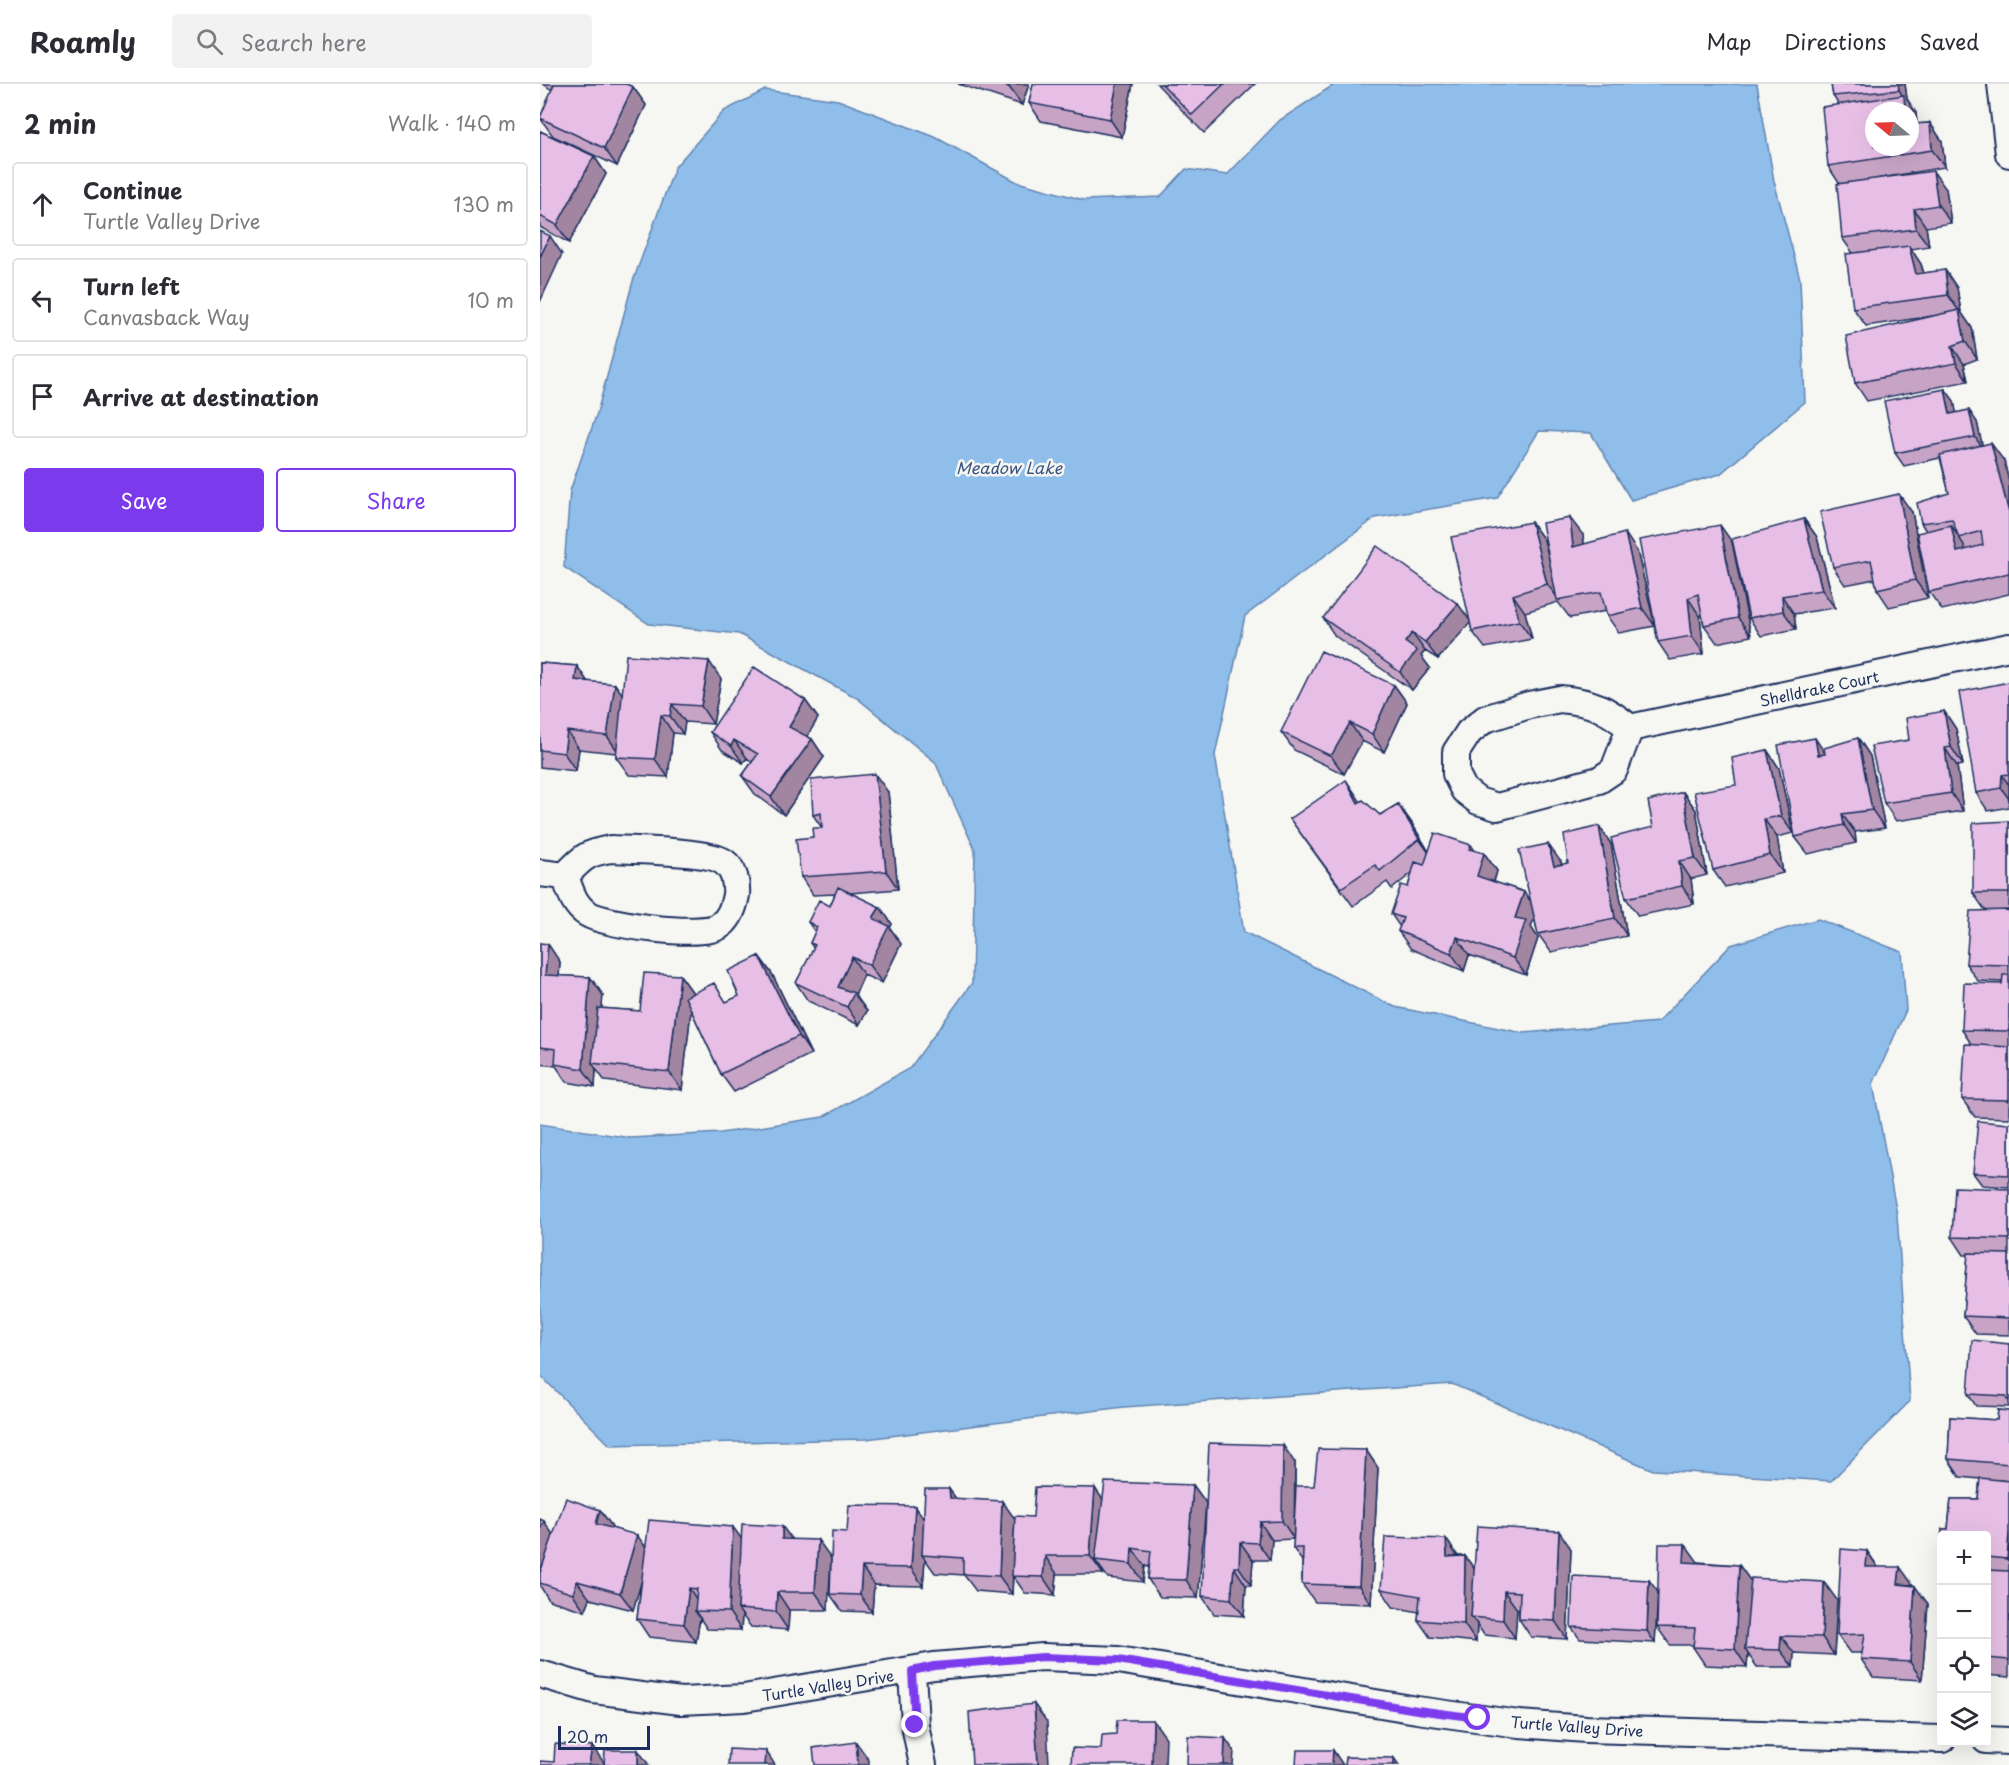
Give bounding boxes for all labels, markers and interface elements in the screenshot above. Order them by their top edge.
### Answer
search box [172,14,592,68]
text: Roamly [30,20,136,63]
icon: search [193,25,226,58]
text: Search here [241,25,367,58]
text: Map [1706,25,1751,57]
text: Directions [1784,25,1886,57]
text: Saved [1919,25,1979,57]
north arrow [1865,102,1919,156]
text: 2 min [24,104,97,143]
text: Walk · 140 m [388,108,516,138]
text: Continue [83,173,182,206]
icon: ahead [26,188,59,221]
text: 130 m [454,189,514,219]
text: Turtle Valley Drive [83,206,260,236]
text: Turn left [83,269,180,302]
icon: left [26,284,59,317]
text: 10 m [467,285,514,315]
text: Canvasback Way [83,302,250,332]
icon: arrive [26,380,59,413]
text: Arrive at destination [83,380,319,413]
water label: Meadow Lake [956,455,1064,479]
button: Save [24,468,264,532]
button: Share [276,468,516,532]
street label: Shelldrake Court [1757,664,1881,712]
map controls [1937,1531,1991,1747]
button: + [1937,1531,1991,1585]
button: − [1937,1585,1991,1639]
button: locate [1937,1639,1991,1693]
street label: Turtle Valley Drive [761,1663,895,1707]
button: layers [1937,1693,1991,1747]
route start [1464,1704,1490,1730]
street label: Turtle Valley Drive [1510,1710,1644,1742]
route end [901,1711,927,1737]
scale bar [558,1723,650,1750]
text: 20 m [567,1724,608,1748]

